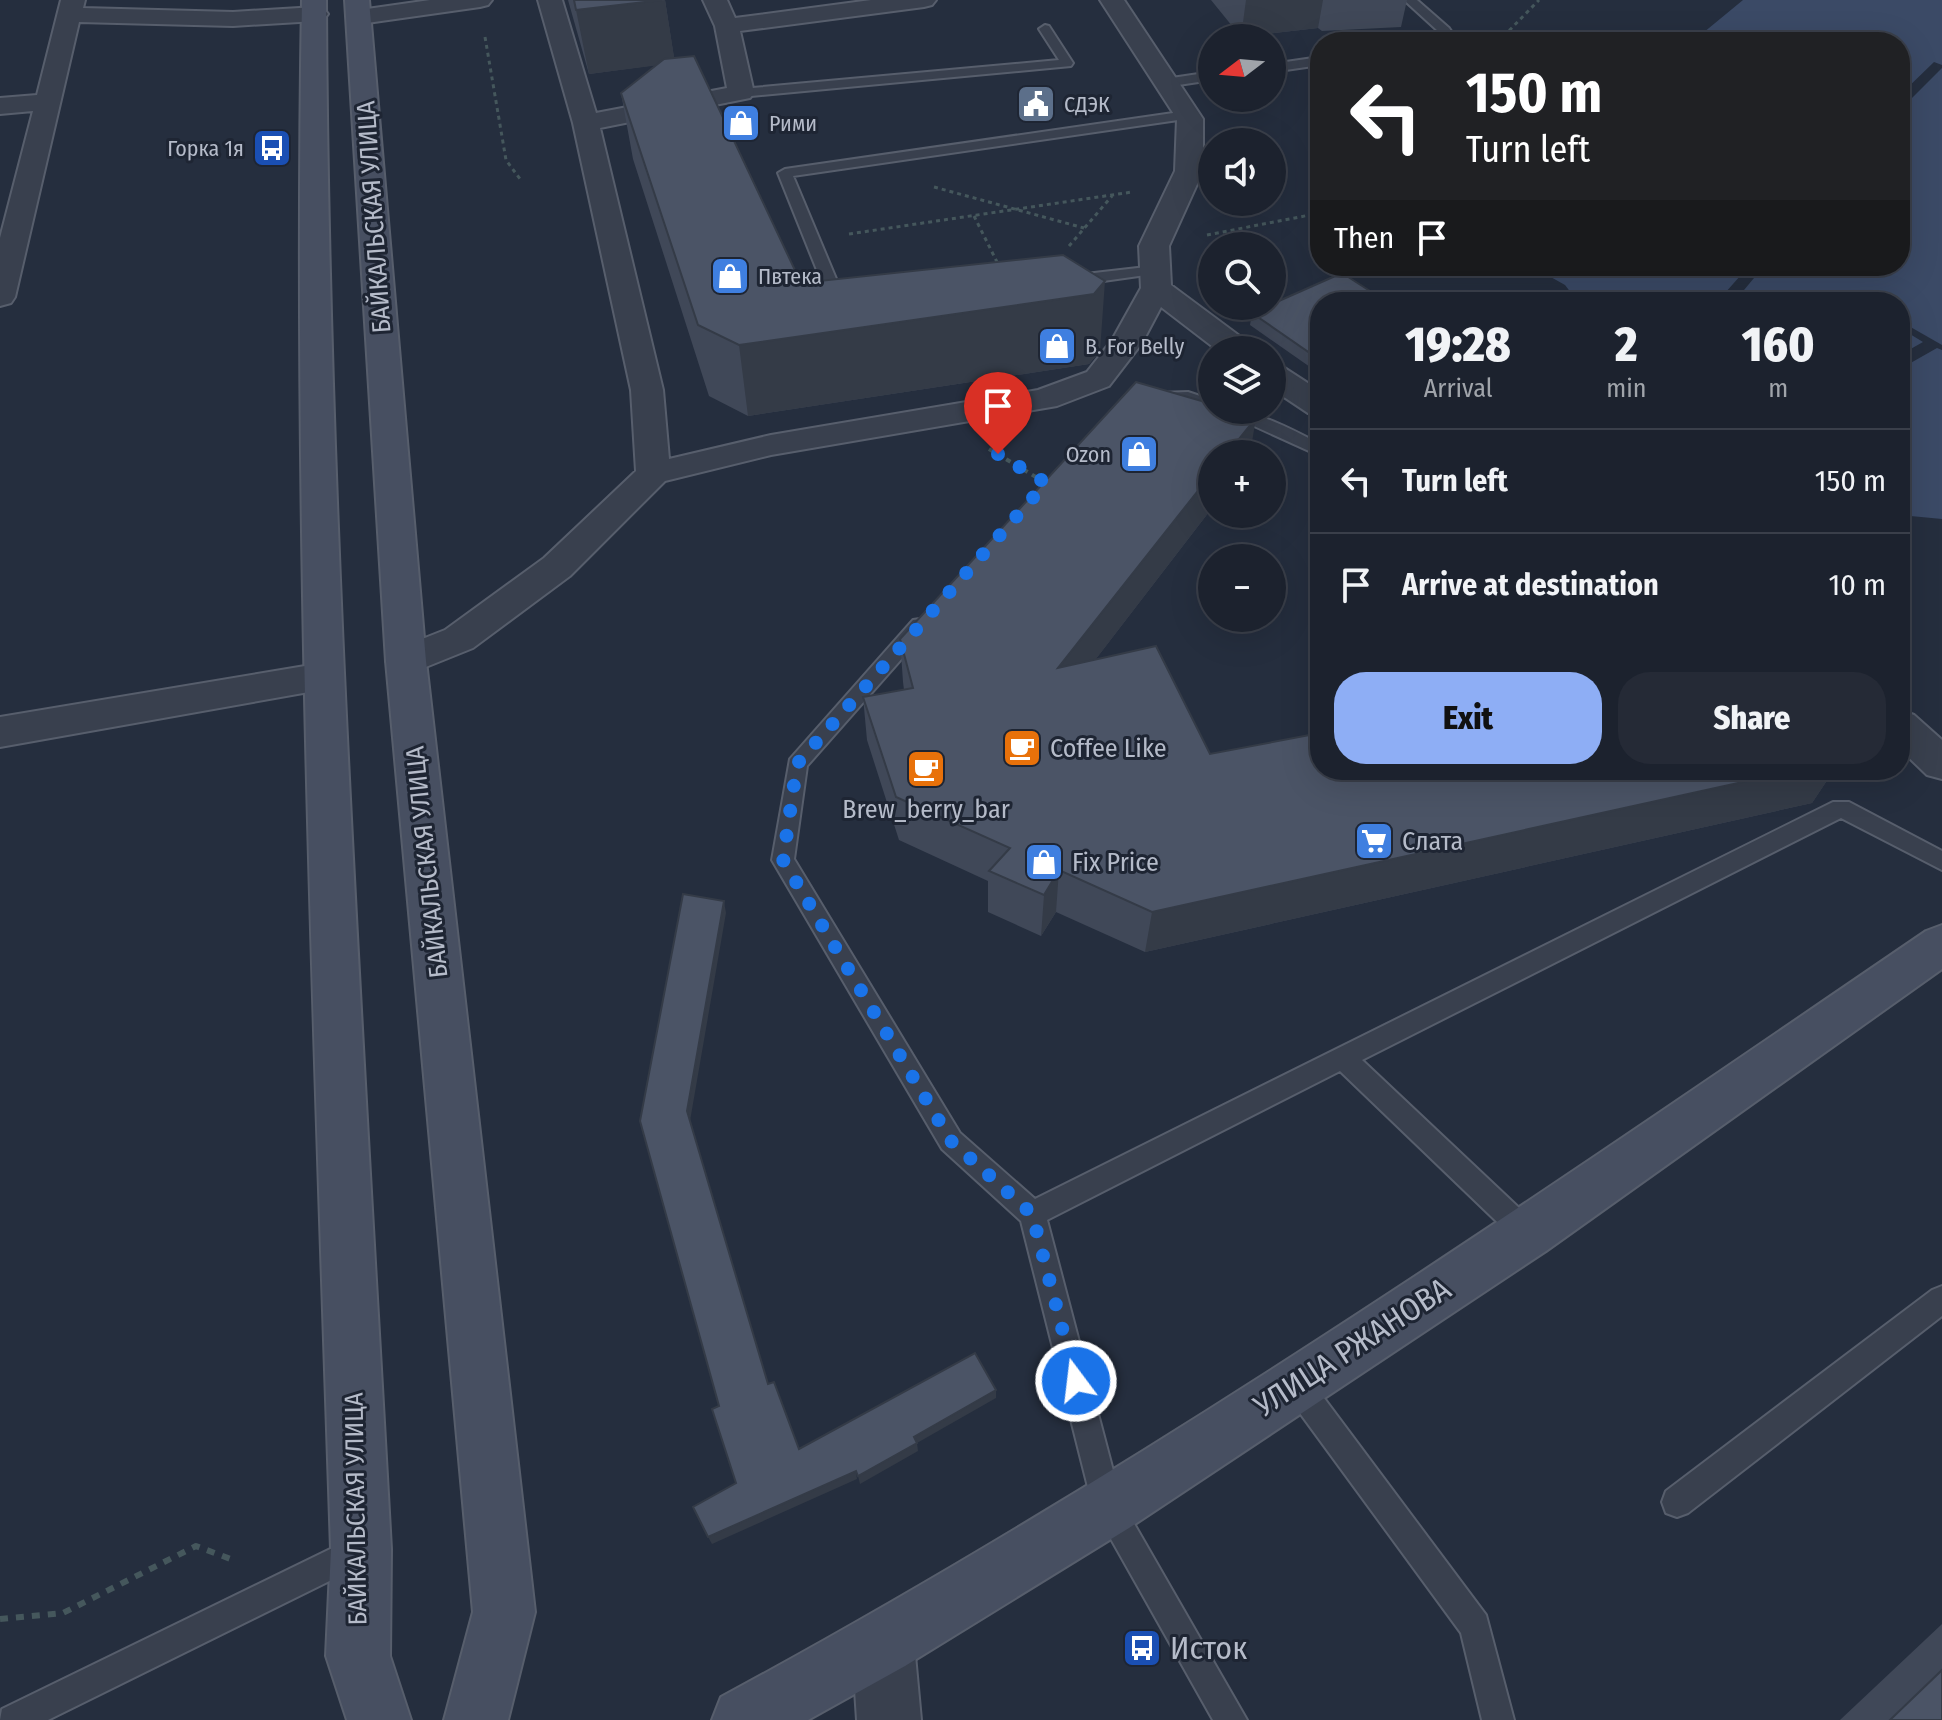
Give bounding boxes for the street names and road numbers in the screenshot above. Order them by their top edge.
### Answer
street label: БАЙКАЛЬСКАЯ УЛИЦА [350,99,398,334]
street label: БАЙКАЛЬСКАЯ УЛИЦА [399,744,455,979]
street label: УЛИЦА РЖАНОВА [1246,1269,1458,1425]
street label: БАЙКАЛЬСКАЯ УЛИЦА [338,1392,374,1626]

